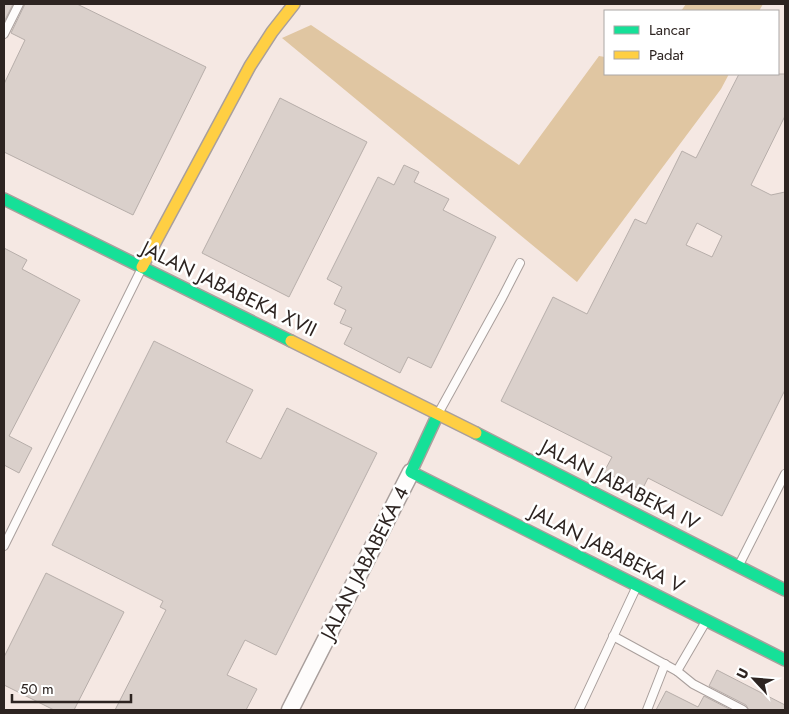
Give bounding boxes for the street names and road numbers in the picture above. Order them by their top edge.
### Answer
street label: JALAN JABABEKA XVII [134,233,322,344]
street label: JALAN JABABEKA IV [533,431,705,538]
street label: JALAN JABABEKA 4 [312,481,416,647]
street label: JALAN JABABEKA V [522,496,690,601]

